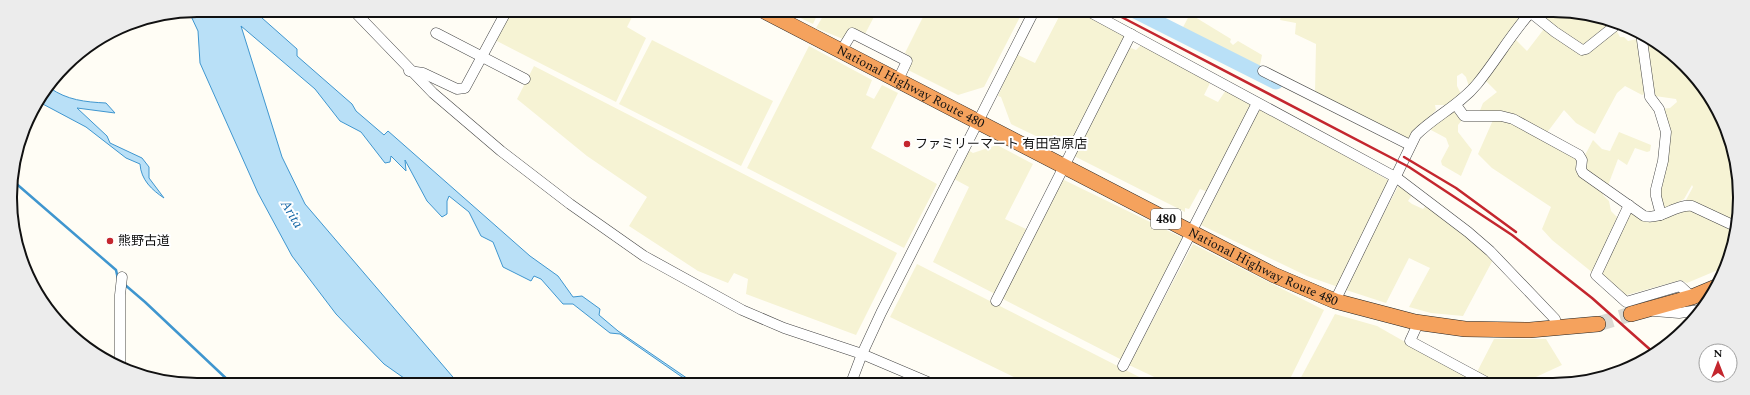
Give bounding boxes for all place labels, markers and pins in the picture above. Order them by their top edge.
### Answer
place label: ファミリーマート 有田宮原店 [915,134,1087,154]
marker: ファミリーマート 有田宮原店 [902,139,912,149]
place label: 熊野古道 [118,231,170,251]
marker: 熊野古道 [105,236,115,246]

